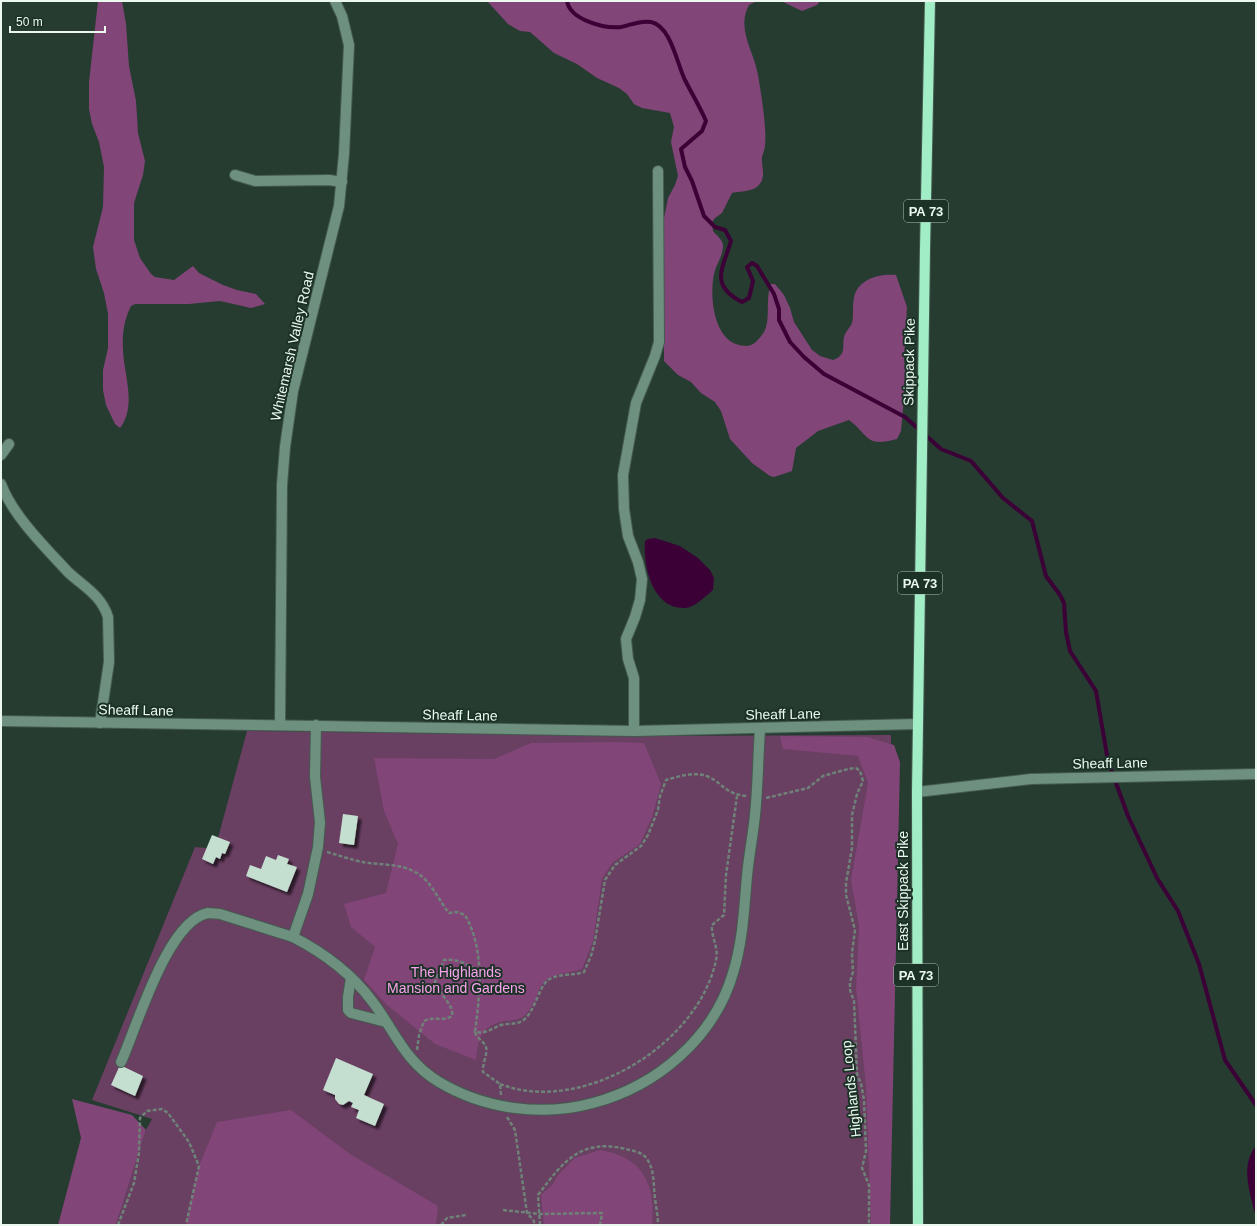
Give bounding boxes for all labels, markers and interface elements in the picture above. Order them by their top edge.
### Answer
scale bar [10,8,105,34]
text: 50 m [16,15,43,29]
road number: PA 73 [904,200,948,222]
street label: Whitemarsh Valley Road [267,270,317,422]
street label: Skippack Pike [900,318,918,406]
road number: PA 73 [898,572,942,594]
street label: Sheaff Lane [98,701,174,719]
street label: Sheaff Lane [745,705,821,723]
street label: Sheaff Lane [422,706,498,724]
street label: Sheaff Lane [1072,754,1148,772]
street label: East Skippack Pike [895,831,911,951]
park label: The Highlands Mansion and Gardens [387,964,525,996]
road number: PA 73 [894,964,938,986]
street label: Highlands Loop [838,1040,864,1138]

